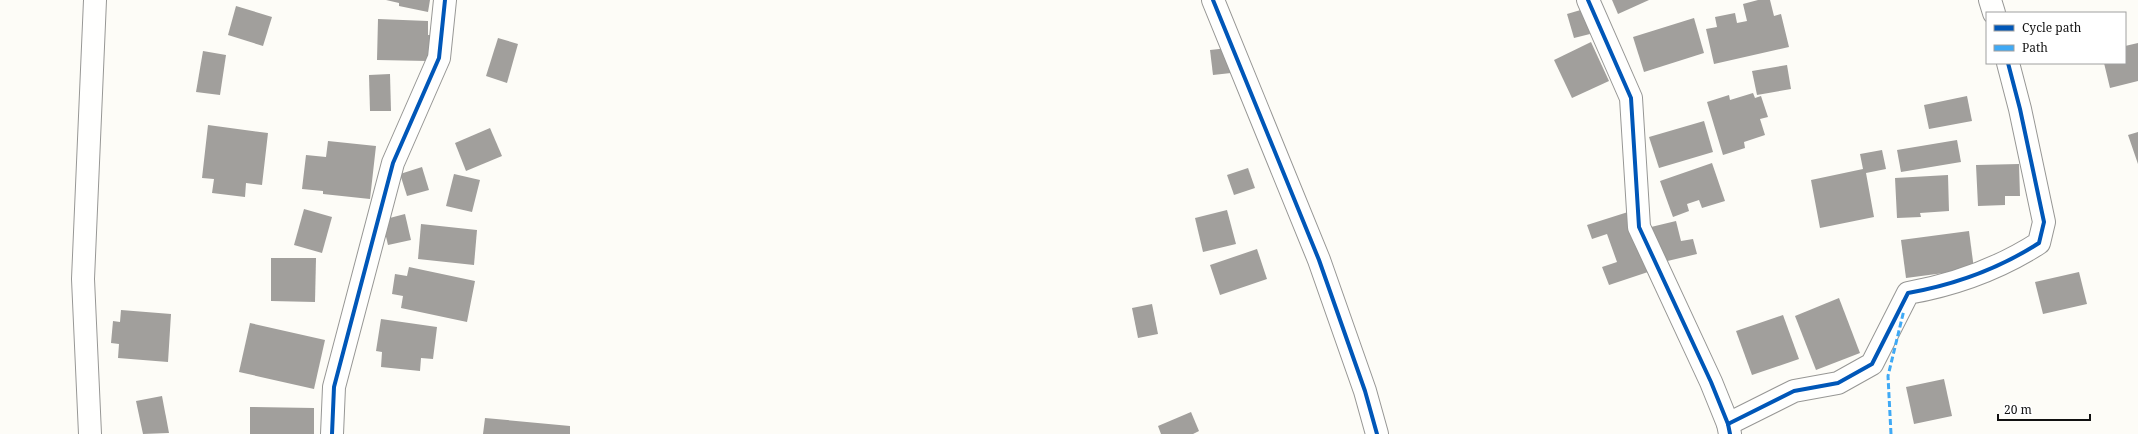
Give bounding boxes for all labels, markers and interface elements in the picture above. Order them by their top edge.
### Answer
legend [1986,12,2126,64]
text: Cycle path [2022,19,2082,36]
text: Path [2022,39,2048,56]
scale bar [1998,396,2090,422]
text: 20 m [2004,401,2032,418]

